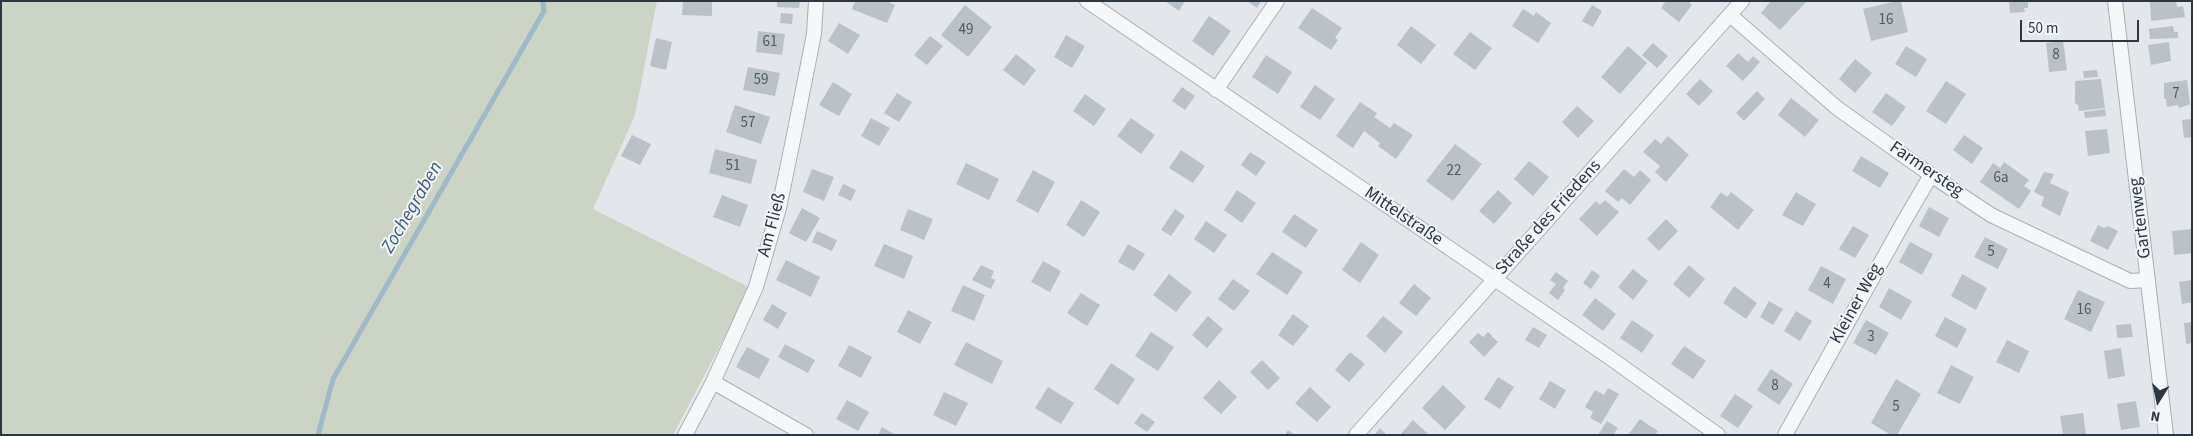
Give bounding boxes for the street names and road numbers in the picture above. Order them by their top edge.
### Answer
street label: Farmersteg [1885,137,1967,203]
street label: Straße des Friedens [1492,156,1606,280]
street label: Gartenweg [2125,176,2157,260]
street label: Mittelstraße [1360,183,1446,251]
street label: Am Fließ [754,191,792,259]
street label: Kleiner Weg [1826,260,1888,348]

